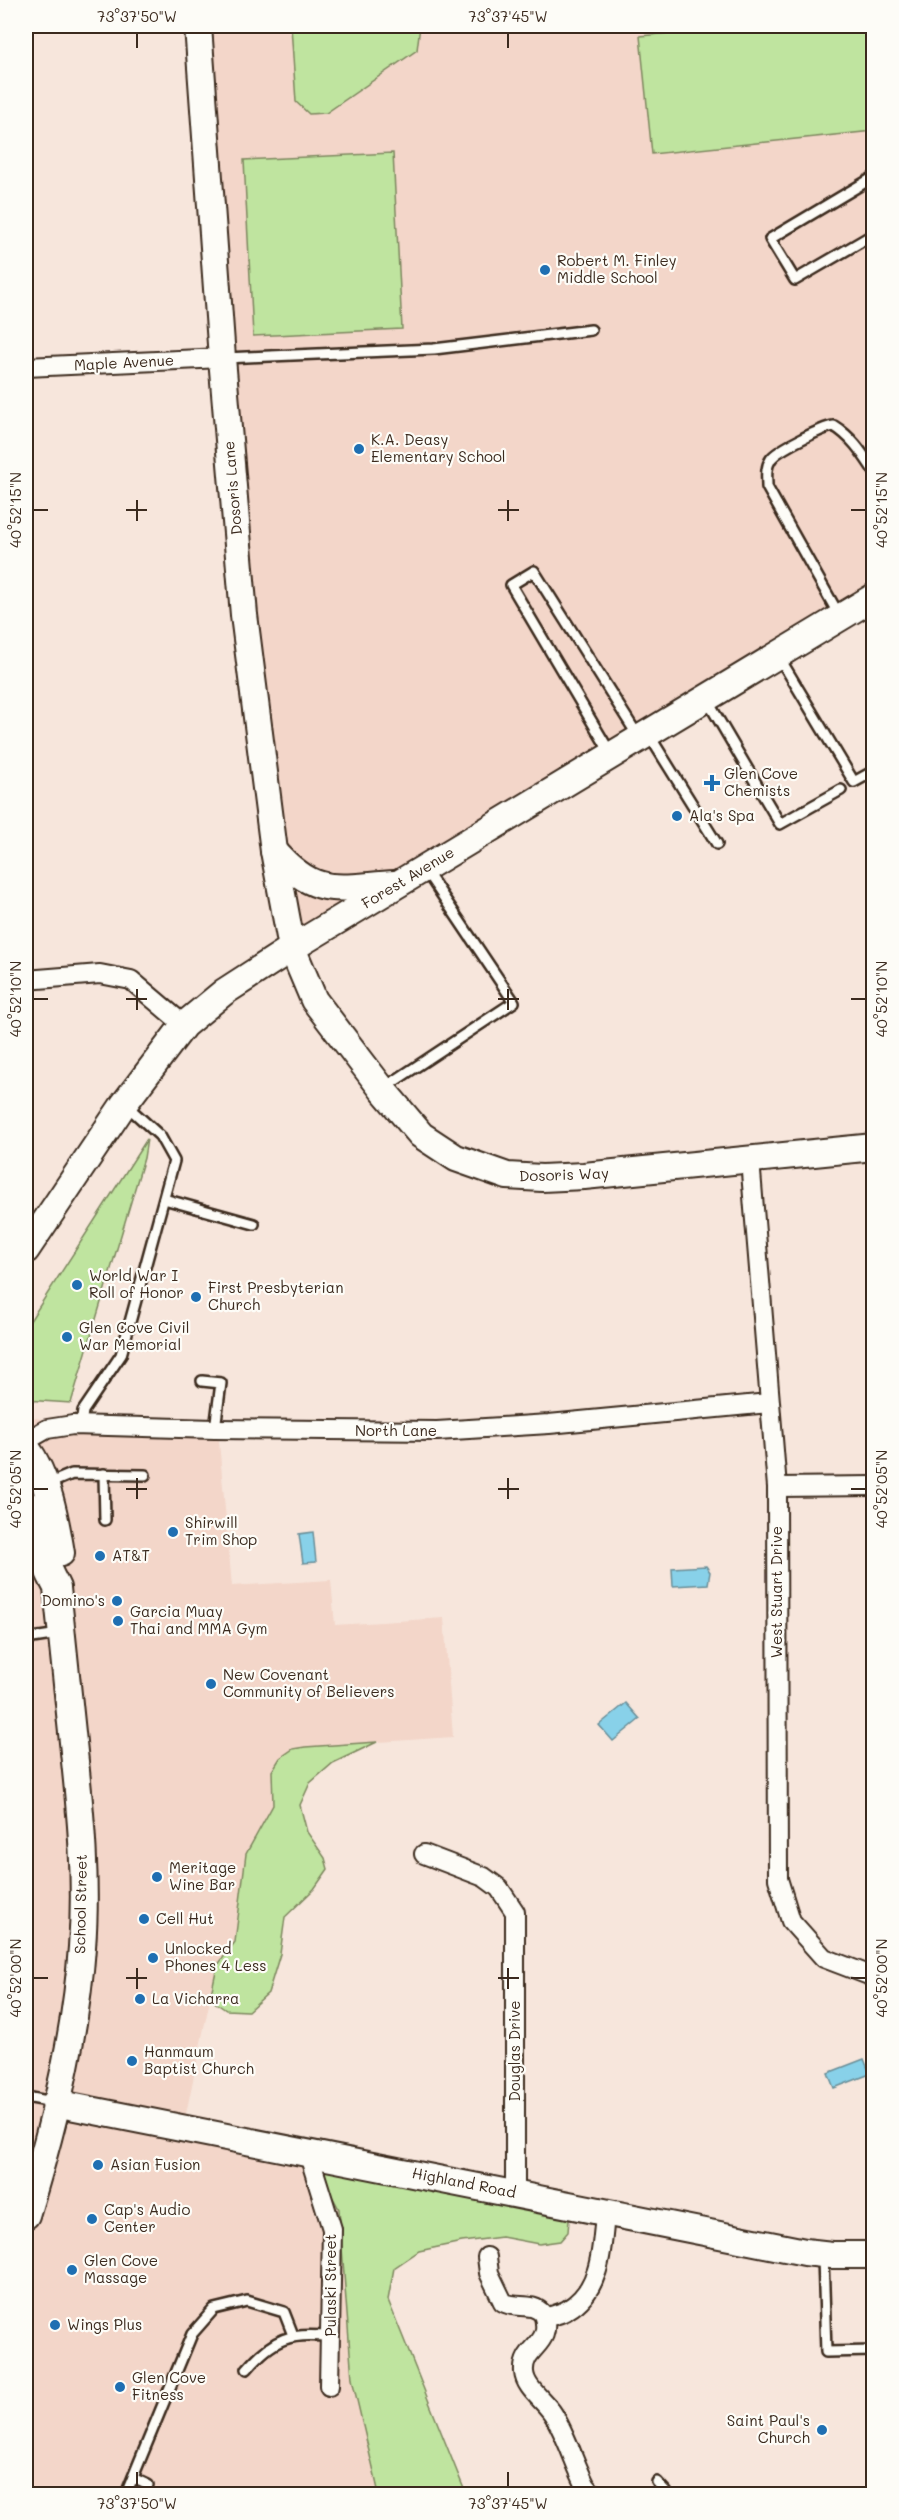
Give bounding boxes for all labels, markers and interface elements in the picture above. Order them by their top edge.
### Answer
text: 73°37'50"W [97,6,177,26]
text: 73°37'45"W [468,6,548,26]
place label: Robert M. Finley Middle School [557,250,677,287]
marker: Robert M. Finley Middle School [538,263,552,277]
street label: Maple Avenue [73,349,175,375]
place label: K.A. Deasy Elementary School [371,429,506,466]
street label: Dosoris Lane [218,440,246,536]
marker: K.A. Deasy Elementary School [352,442,366,456]
text: 40°52'15"N [5,472,25,548]
text: 40°52'15"N [871,472,891,548]
place label: Glen Cove Chemists [724,763,798,800]
marker: Glen Cove Chemists [705,776,719,790]
place label: Ala's Spa [689,805,755,825]
marker: Ala's Spa [670,809,684,823]
street label: Forest Avenue [357,842,458,913]
text: 40°52'10"N [5,961,25,1037]
text: 40°52'10"N [871,961,891,1037]
street label: Dosoris Way [519,1162,609,1186]
place label: World War I Roll of Honor [89,1265,184,1302]
place label: First Presbyterian Church [208,1277,344,1314]
marker: World War I Roll of Honor [70,1278,84,1292]
marker: First Presbyterian Church [189,1290,203,1304]
place label: Glen Cove Civil War Memorial [79,1317,190,1354]
marker: Glen Cove Civil War Memorial [60,1330,74,1344]
street label: North Lane [355,1420,437,1440]
text: 40°52'05"N [5,1450,25,1528]
text: 40°52'05"N [871,1450,891,1528]
place label: Shirwill Trim Shop [185,1512,257,1549]
marker: Shirwill Trim Shop [166,1525,180,1539]
street label: West Stuart Drive [766,1526,786,1658]
place label: AT&T [112,1545,150,1565]
marker: AT&T [93,1549,107,1563]
place label: Domino's [41,1590,105,1610]
marker: Domino's [110,1594,124,1608]
place label: Garcia Muay Thai and MMA Gym [130,1601,268,1638]
marker: Garcia Muay Thai and MMA Gym [111,1614,125,1628]
place label: New Covenant Community of Believers [223,1664,395,1701]
marker: New Covenant Community of Believers [204,1677,218,1691]
street label: School Street [69,1854,91,1954]
place label: Meritage Wine Bar [169,1857,236,1894]
marker: Meritage Wine Bar [150,1870,164,1884]
place label: Cell Hut [156,1908,214,1928]
marker: Cell Hut [137,1912,151,1926]
text: 40°52'00"N [5,1938,25,2018]
place label: Unlocked Phones 4 Less [165,1938,267,1975]
text: 40°52'00"N [871,1938,891,2018]
marker: Unlocked Phones 4 Less [146,1951,160,1965]
place label: La Vicharra [152,1988,239,2008]
marker: La Vicharra [133,1992,147,2006]
street label: Douglas Drive [504,2001,524,2101]
place label: Hanmaum Baptist Church [144,2041,254,2078]
marker: Hanmaum Baptist Church [125,2054,139,2068]
place label: Asian Fusion [110,2154,200,2174]
marker: Asian Fusion [91,2158,105,2172]
street label: Highland Road [410,2162,518,2202]
place label: Cap's Audio Center [104,2199,190,2236]
marker: Cap's Audio Center [85,2212,99,2226]
street label: Pulaski Street [320,2234,340,2336]
place label: Glen Cove Massage [84,2250,158,2287]
marker: Glen Cove Massage [65,2263,79,2277]
place label: Wings Plus [67,2314,142,2334]
marker: Wings Plus [48,2318,62,2332]
place label: Glen Cove Fitness [132,2367,206,2404]
marker: Glen Cove Fitness [113,2380,127,2394]
place label: Saint Paul's Church [727,2410,810,2447]
marker: Saint Paul's Church [815,2423,829,2437]
text: 73°37'50"W [97,2493,177,2513]
text: 73°37'45"W [468,2493,548,2513]

